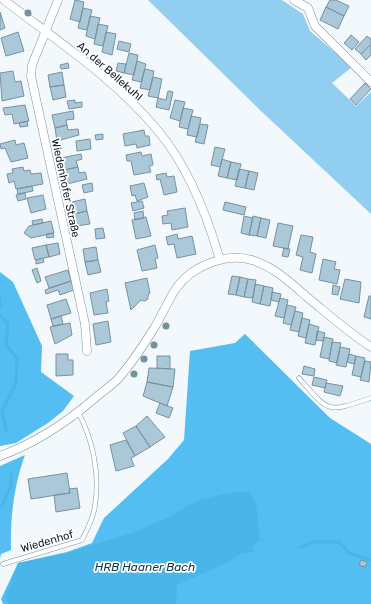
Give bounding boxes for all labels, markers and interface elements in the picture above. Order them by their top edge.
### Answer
street label: An der Bellekuhl [74,39,145,103]
street label: Wiedenhofer Straße [49,137,82,239]
street label: Wiedenhof [19,528,76,555]
water label: HRB Haaner Bach [95,560,195,574]

